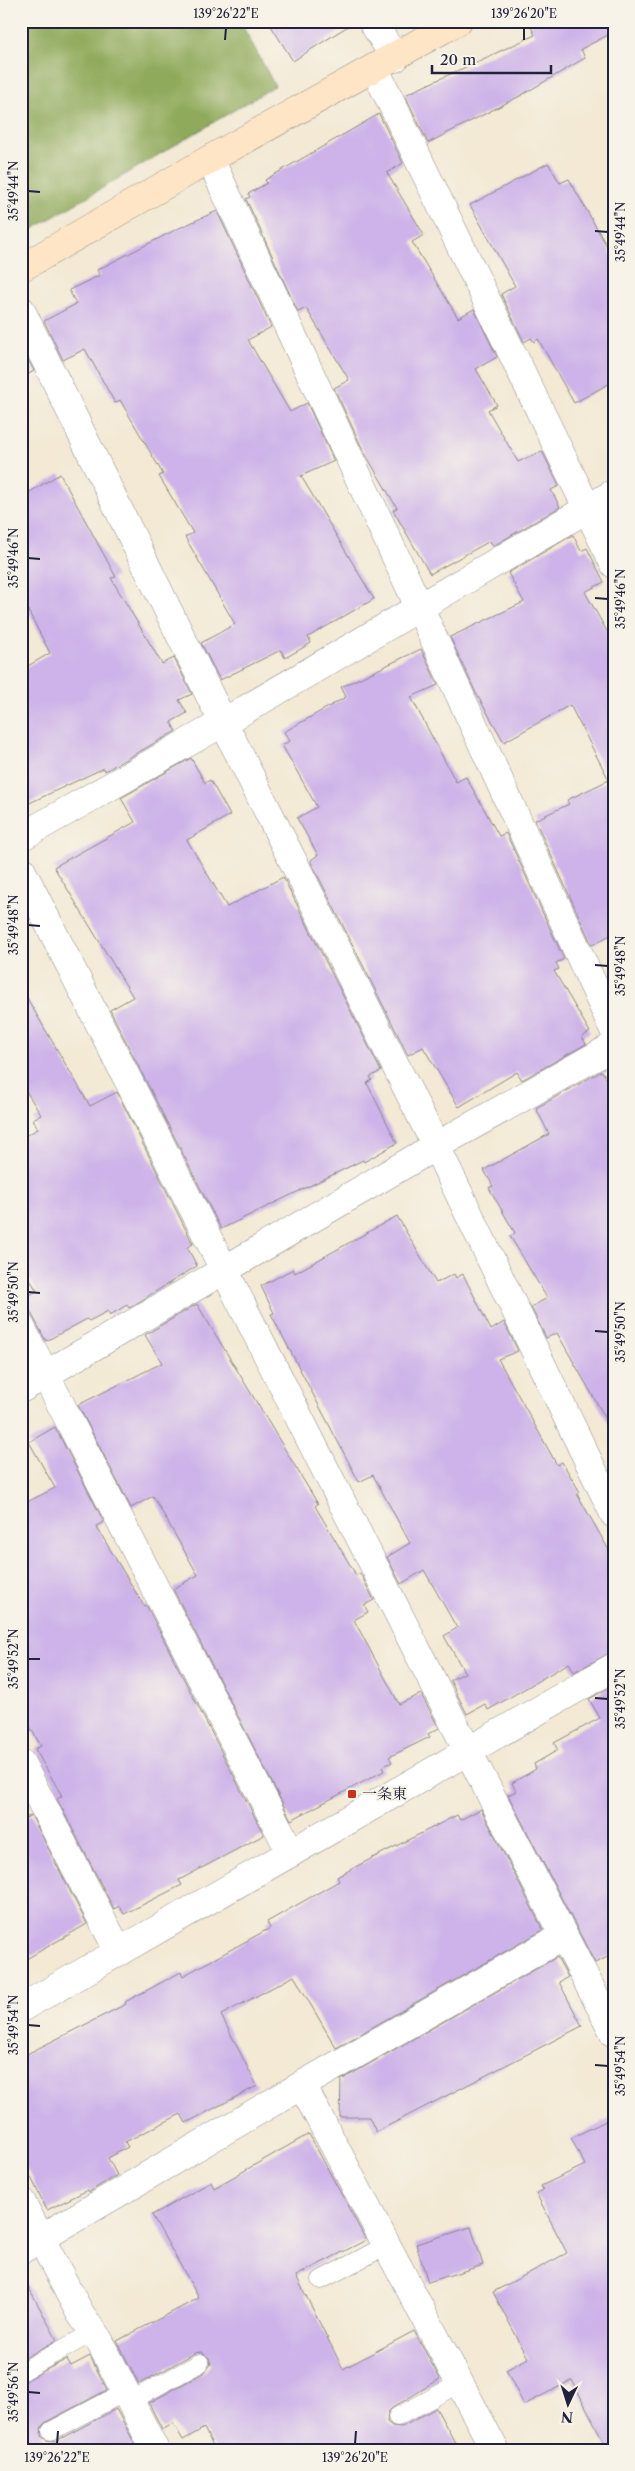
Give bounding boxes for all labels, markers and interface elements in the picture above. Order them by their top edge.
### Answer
text: 139°26'22"E [193,6,259,21]
text: 139°26'20"E [491,6,557,21]
scale bar [432,42,551,74]
text: 20 m [440,50,476,69]
text: 35°49'44"N [6,161,21,221]
text: 35°49'44"N [613,202,628,262]
text: 35°49'46"N [6,528,21,588]
text: 35°49'46"N [613,569,628,629]
text: 35°49'48"N [6,895,21,955]
text: 35°49'48"N [613,936,628,996]
text: 35°49'50"N [6,1261,21,1323]
text: 35°49'50"N [613,1301,628,1363]
text: 35°49'52"N [6,1629,21,1689]
text: 35°49'52"N [613,1669,628,1729]
place label: 一条東 [362,1784,407,1803]
marker: 一条東 [346,1788,358,1800]
text: 35°49'54"N [6,1995,21,2055]
text: 35°49'54"N [613,2036,628,2096]
text: 35°49'56"N [6,2362,21,2422]
north arrow [542,2378,592,2428]
text: N [560,2408,574,2426]
text: 139°26'22"E [24,2450,90,2465]
text: 139°26'20"E [322,2450,388,2465]

